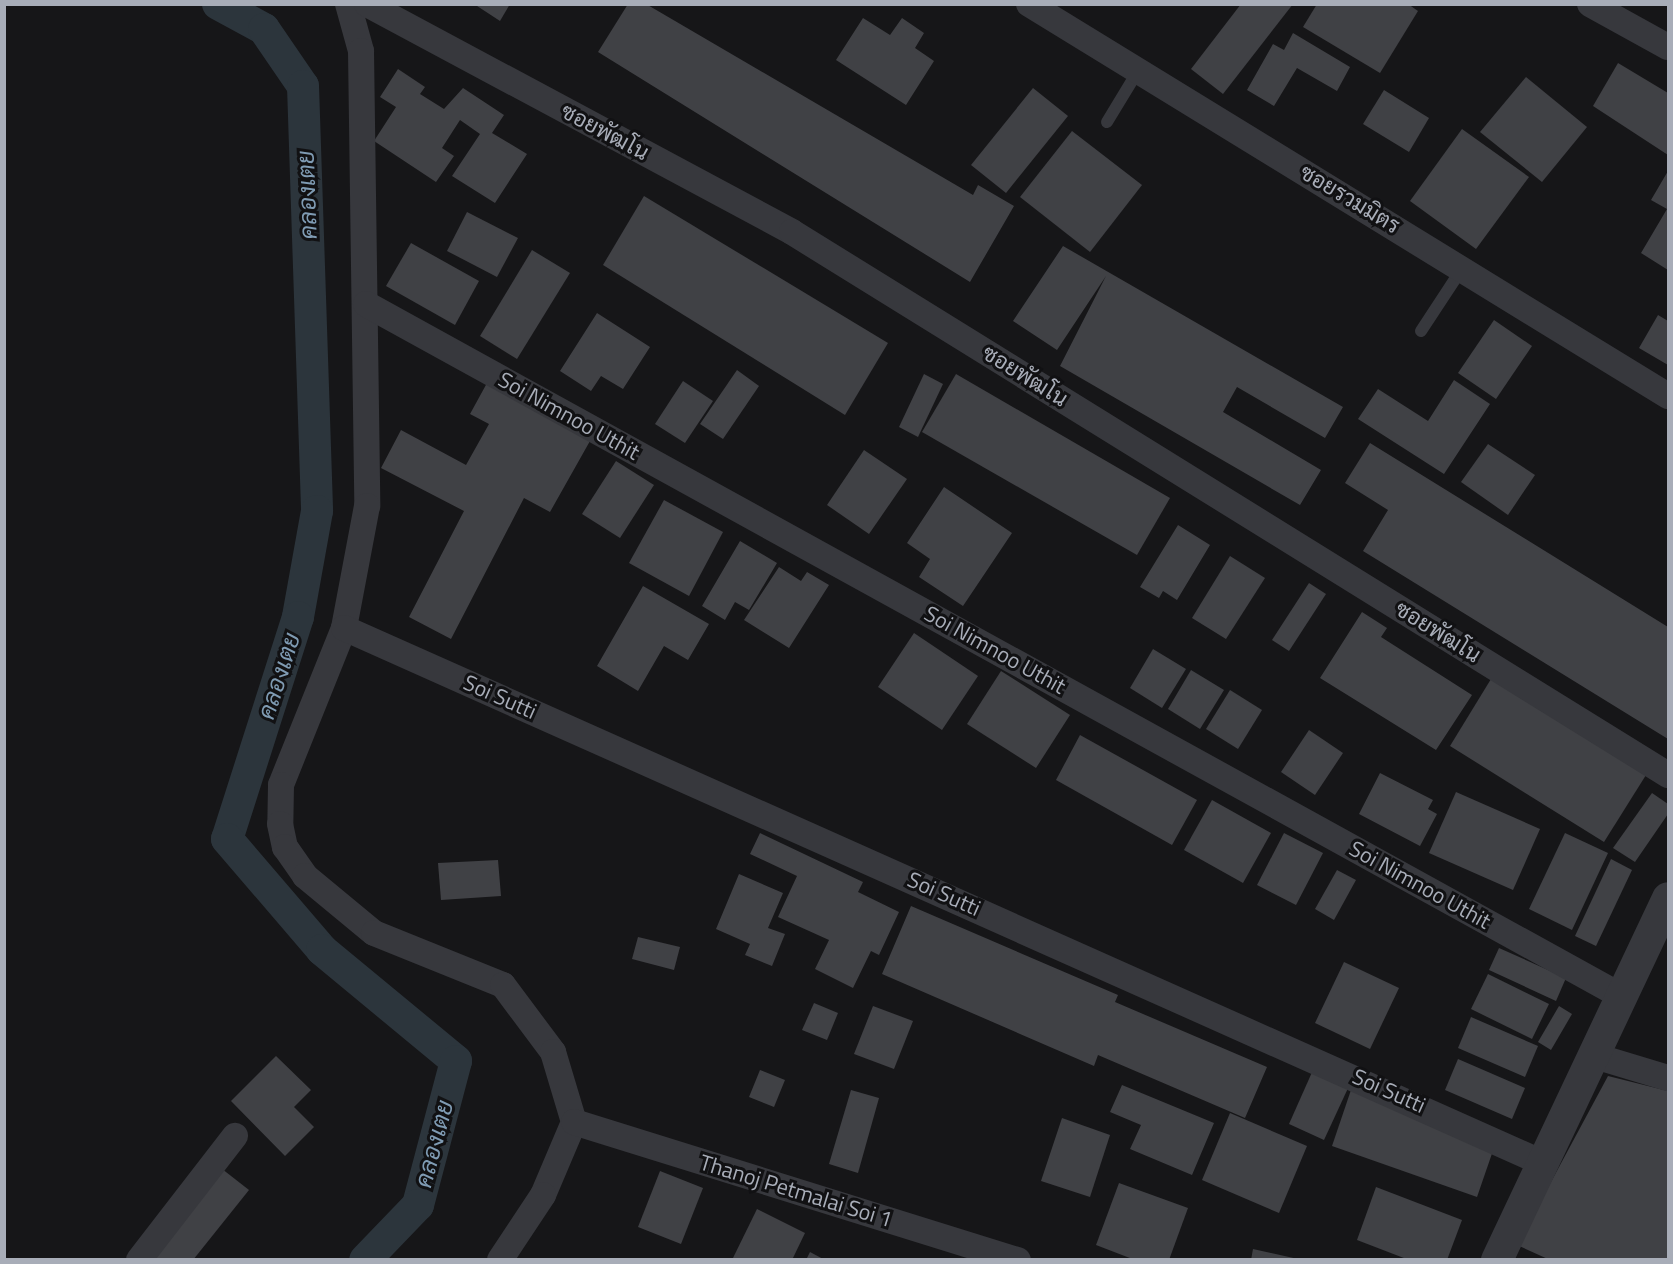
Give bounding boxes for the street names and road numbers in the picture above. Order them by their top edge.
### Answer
street label: ซอยพัฒโน [557,98,653,166]
street label: ซอยรวมมิตร [1295,159,1405,239]
street label: ซอยพัฒโน [978,339,1072,413]
street label: Soi Nimnoo Uthit [494,366,644,466]
street label: ซอยพัฒโน [1391,595,1485,669]
street label: Soi Nimnoo Uthit [920,600,1070,700]
street label: Soi Sutti [459,669,541,725]
street label: Soi Nimnoo Uthit [1345,835,1495,935]
street label: Soi Sutti [903,866,985,922]
street label: Soi Sutti [1348,1063,1430,1119]
street label: Thanoj Petmalai Soi 1 [697,1149,895,1233]

